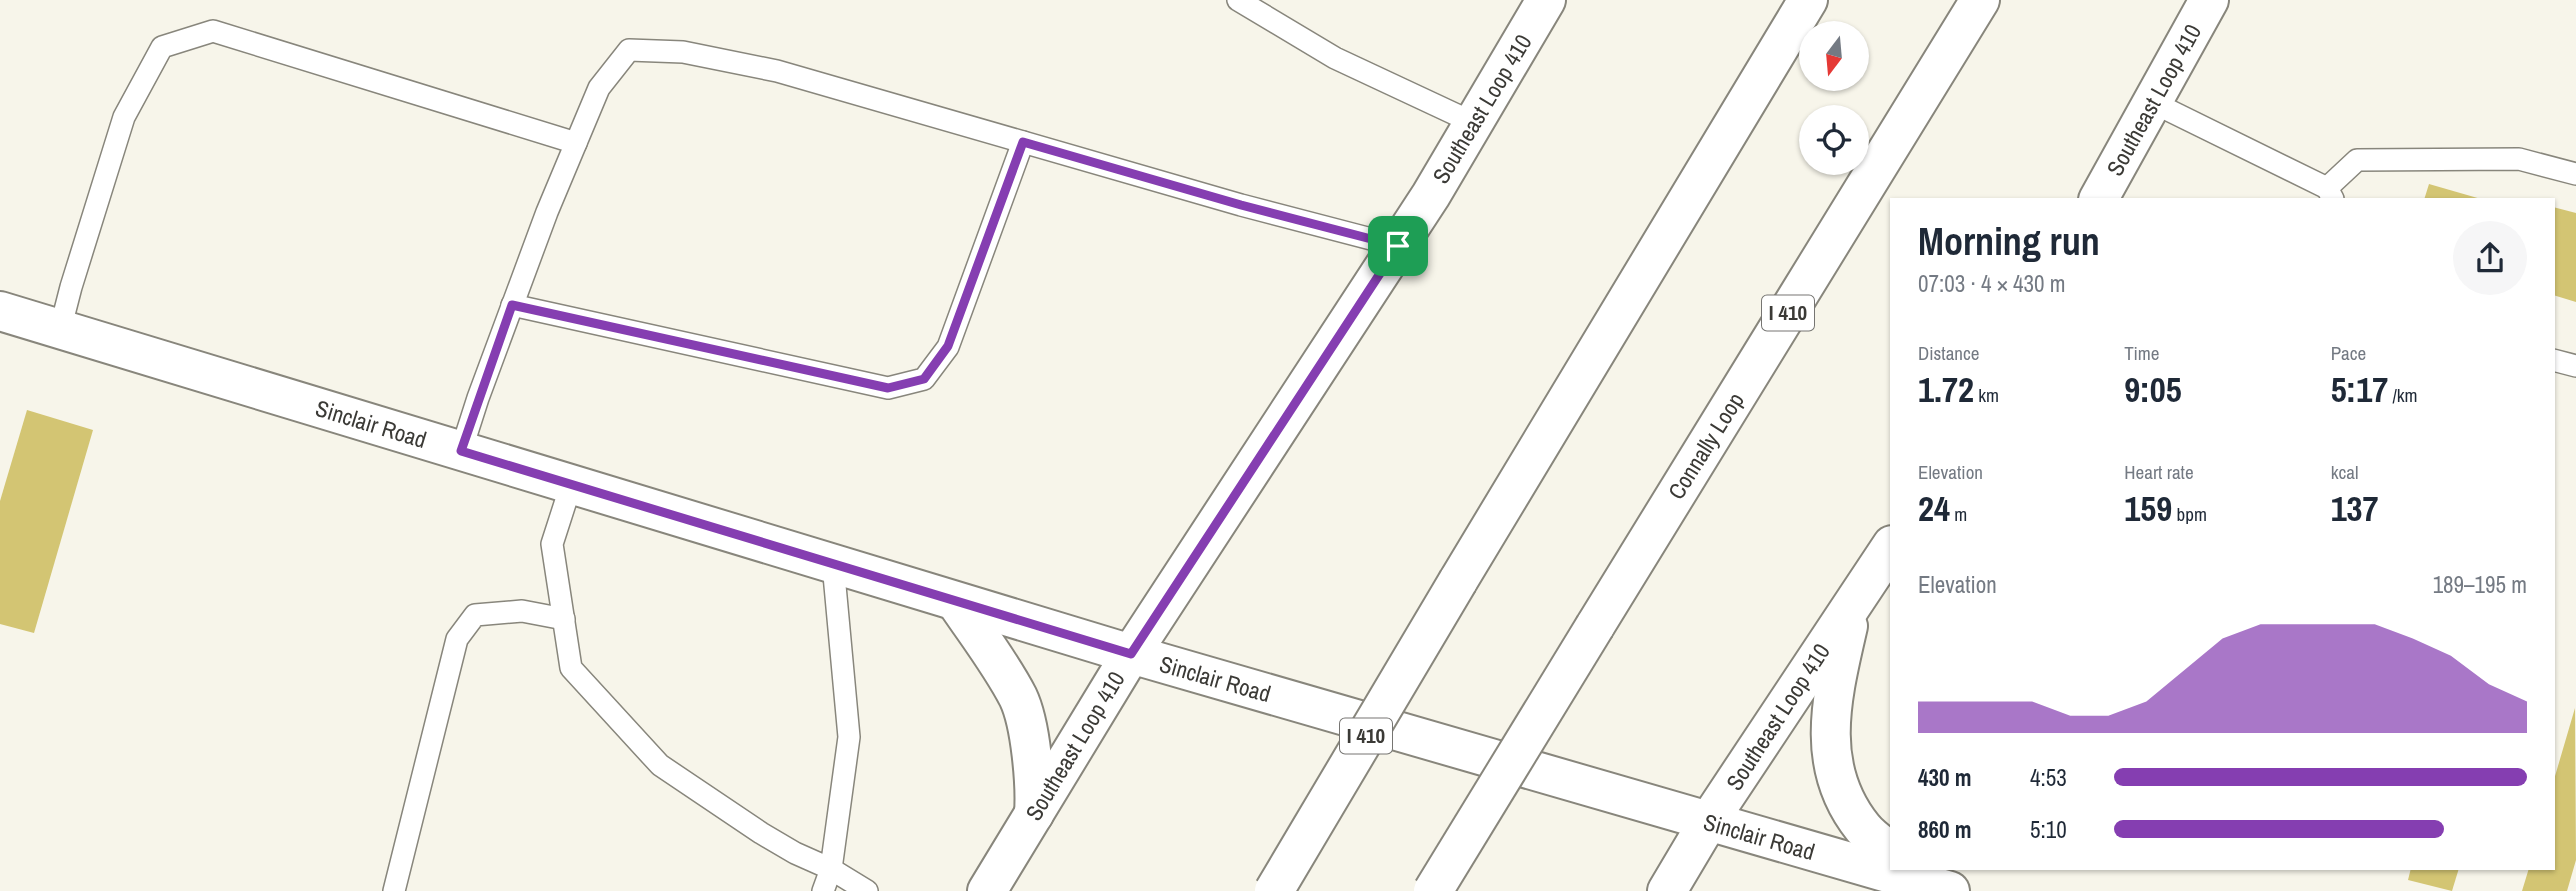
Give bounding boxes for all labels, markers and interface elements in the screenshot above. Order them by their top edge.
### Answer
street label: Southeast Loop 410 [2099,18,2208,181]
north arrow [1799,21,1869,91]
map controls [1799,21,1869,175]
street label: Southeast Loop 410 [1425,28,1538,189]
button: locate [1799,105,1869,175]
pin [1368,216,1428,276]
text: Morning run [1918,216,2100,267]
button: share [2453,221,2527,295]
icon: arrive [1379,227,1417,265]
text: 07:03 · 4 × 430 m [1918,268,2065,299]
road number: I 410 [1762,296,1814,330]
text: Distance [1918,340,1979,366]
text: Time [2124,340,2159,366]
text: Pace [2331,340,2366,366]
text: 1.72 [1918,366,1974,413]
text: 9:05 [2124,366,2182,413]
text: 5:17 [2331,366,2388,413]
text: km [1974,382,1999,408]
text: /km [2388,382,2418,408]
street label: Connally Loop [1660,386,1751,505]
street label: Sinclair Road [312,392,430,455]
text: Elevation [1918,459,1983,485]
text: Heart rate [2124,459,2194,485]
text: kcal [2331,459,2358,485]
text: 24 [1918,485,1950,532]
text: 159 [2124,485,2172,532]
text: 137 [2331,485,2379,532]
text: m [1950,501,1967,527]
text: bpm [2172,501,2207,527]
text: Elevation [1918,569,1997,600]
text: 189–195 m [2433,569,2527,600]
street label: Southeast Loop 410 [1719,637,1837,796]
street label: Sinclair Road [1156,648,1274,709]
street label: Southeast Loop 410 [1018,665,1131,826]
road number: I 410 [1340,718,1392,754]
text: 430 m [1918,762,1971,793]
text: 4:53 [2030,762,2067,793]
street label: Sinclair Road [1700,806,1818,867]
text: 860 m [1918,814,1971,845]
text: 5:10 [2030,814,2067,845]

